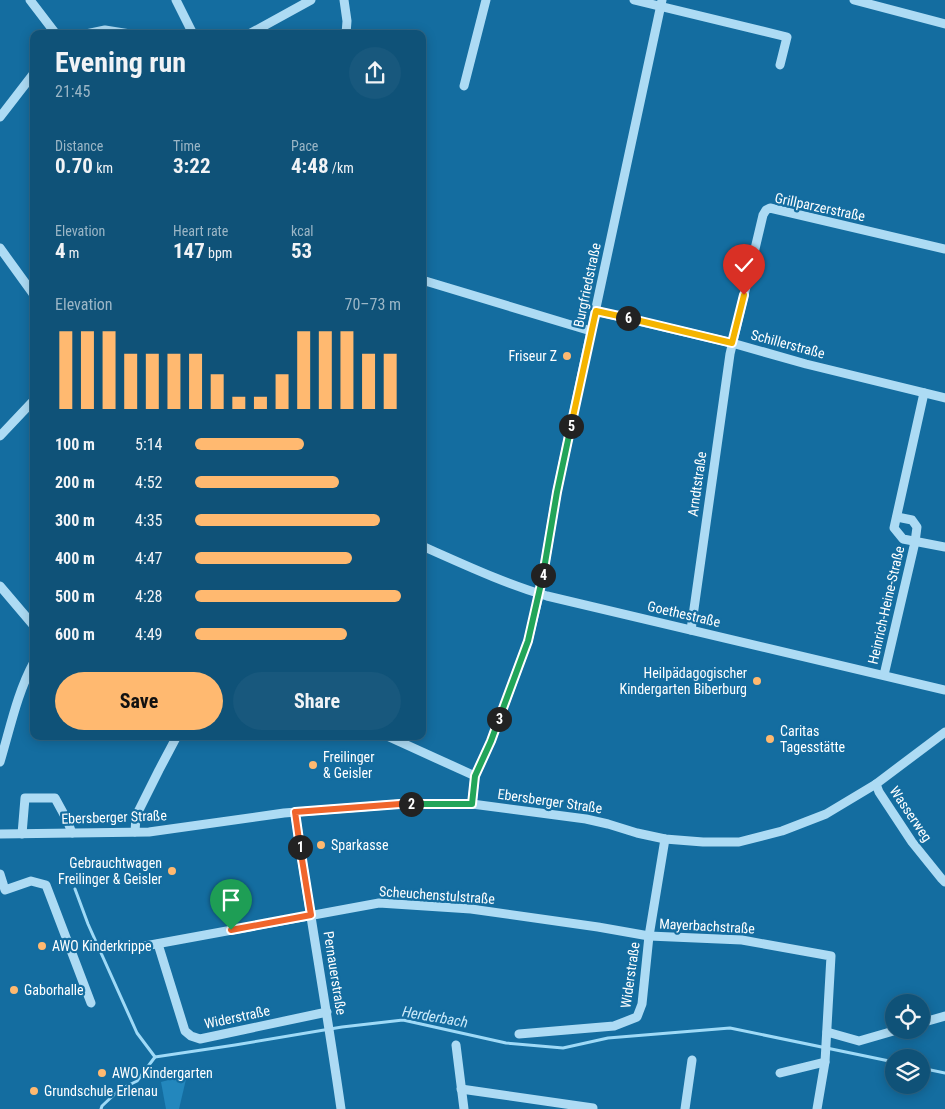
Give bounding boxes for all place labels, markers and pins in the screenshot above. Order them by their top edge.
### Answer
pin [723,244,765,295]
pin: 6 [616,306,640,330]
place label: Friseur Z [508,348,557,364]
marker: Friseur Z [561,350,573,362]
pin: 5 [558,414,584,438]
pin: 4 [530,562,556,588]
place label: Heilpädagogischer Kindergarten Biberburg [620,665,747,697]
marker: Heilpädagogischer Kindergarten Biberburg [751,675,763,687]
pin: 3 [486,706,512,732]
place label: Caritas Tagesstätte [780,723,846,755]
marker: Caritas Tagesstätte [764,733,776,745]
place label: Freilinger & Geisler [323,749,374,781]
marker: Freilinger & Geisler [307,759,319,771]
pin: 2 [398,792,424,816]
pin: 1 [288,834,312,860]
place label: Sparkasse [331,837,389,853]
marker: Sparkasse [315,839,327,851]
place label: Gebrauchtwagen Freilinger & Geisler [58,855,162,887]
marker: Gebrauchtwagen Freilinger & Geisler [166,865,178,877]
pin [210,879,252,930]
place label: AWO Kinderkrippe [52,938,152,954]
marker: AWO Kinderkrippe [36,940,48,952]
place label: Gaborhalle [24,982,84,998]
marker: Gaborhalle [8,984,20,996]
place label: AWO Kindergarten [112,1065,213,1081]
marker: AWO Kindergarten [96,1067,108,1079]
place label: Grundschule Erlenau [44,1083,158,1099]
marker: Grundschule Erlenau [28,1085,40,1097]

